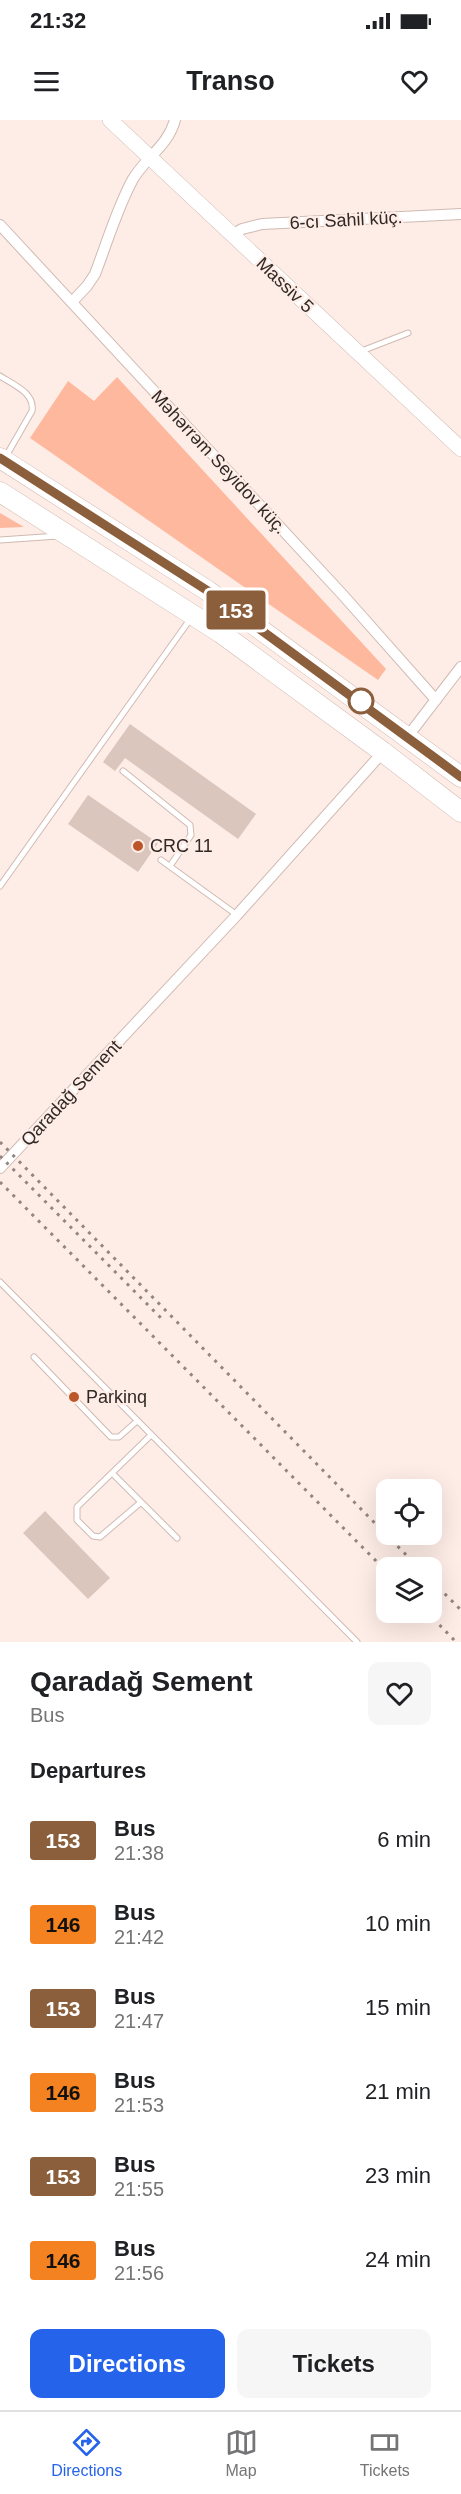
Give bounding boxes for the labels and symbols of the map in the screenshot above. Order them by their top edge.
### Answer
street label: 6-cı Sahil küç. [289,207,403,233]
street label: Massiv 5 [253,253,317,317]
street label: Məhərrəm Seyidov küç. [147,386,291,538]
line badge: 153 [202,590,270,630]
unlabelled marker [348,688,374,714]
place label: CRC 11 [150,836,213,856]
marker: CRC 11 [131,839,145,853]
street label: Qaradağ Sement [17,1036,125,1150]
place label: Parkinq [86,1387,147,1407]
marker: Parkinq [67,1390,81,1404]

